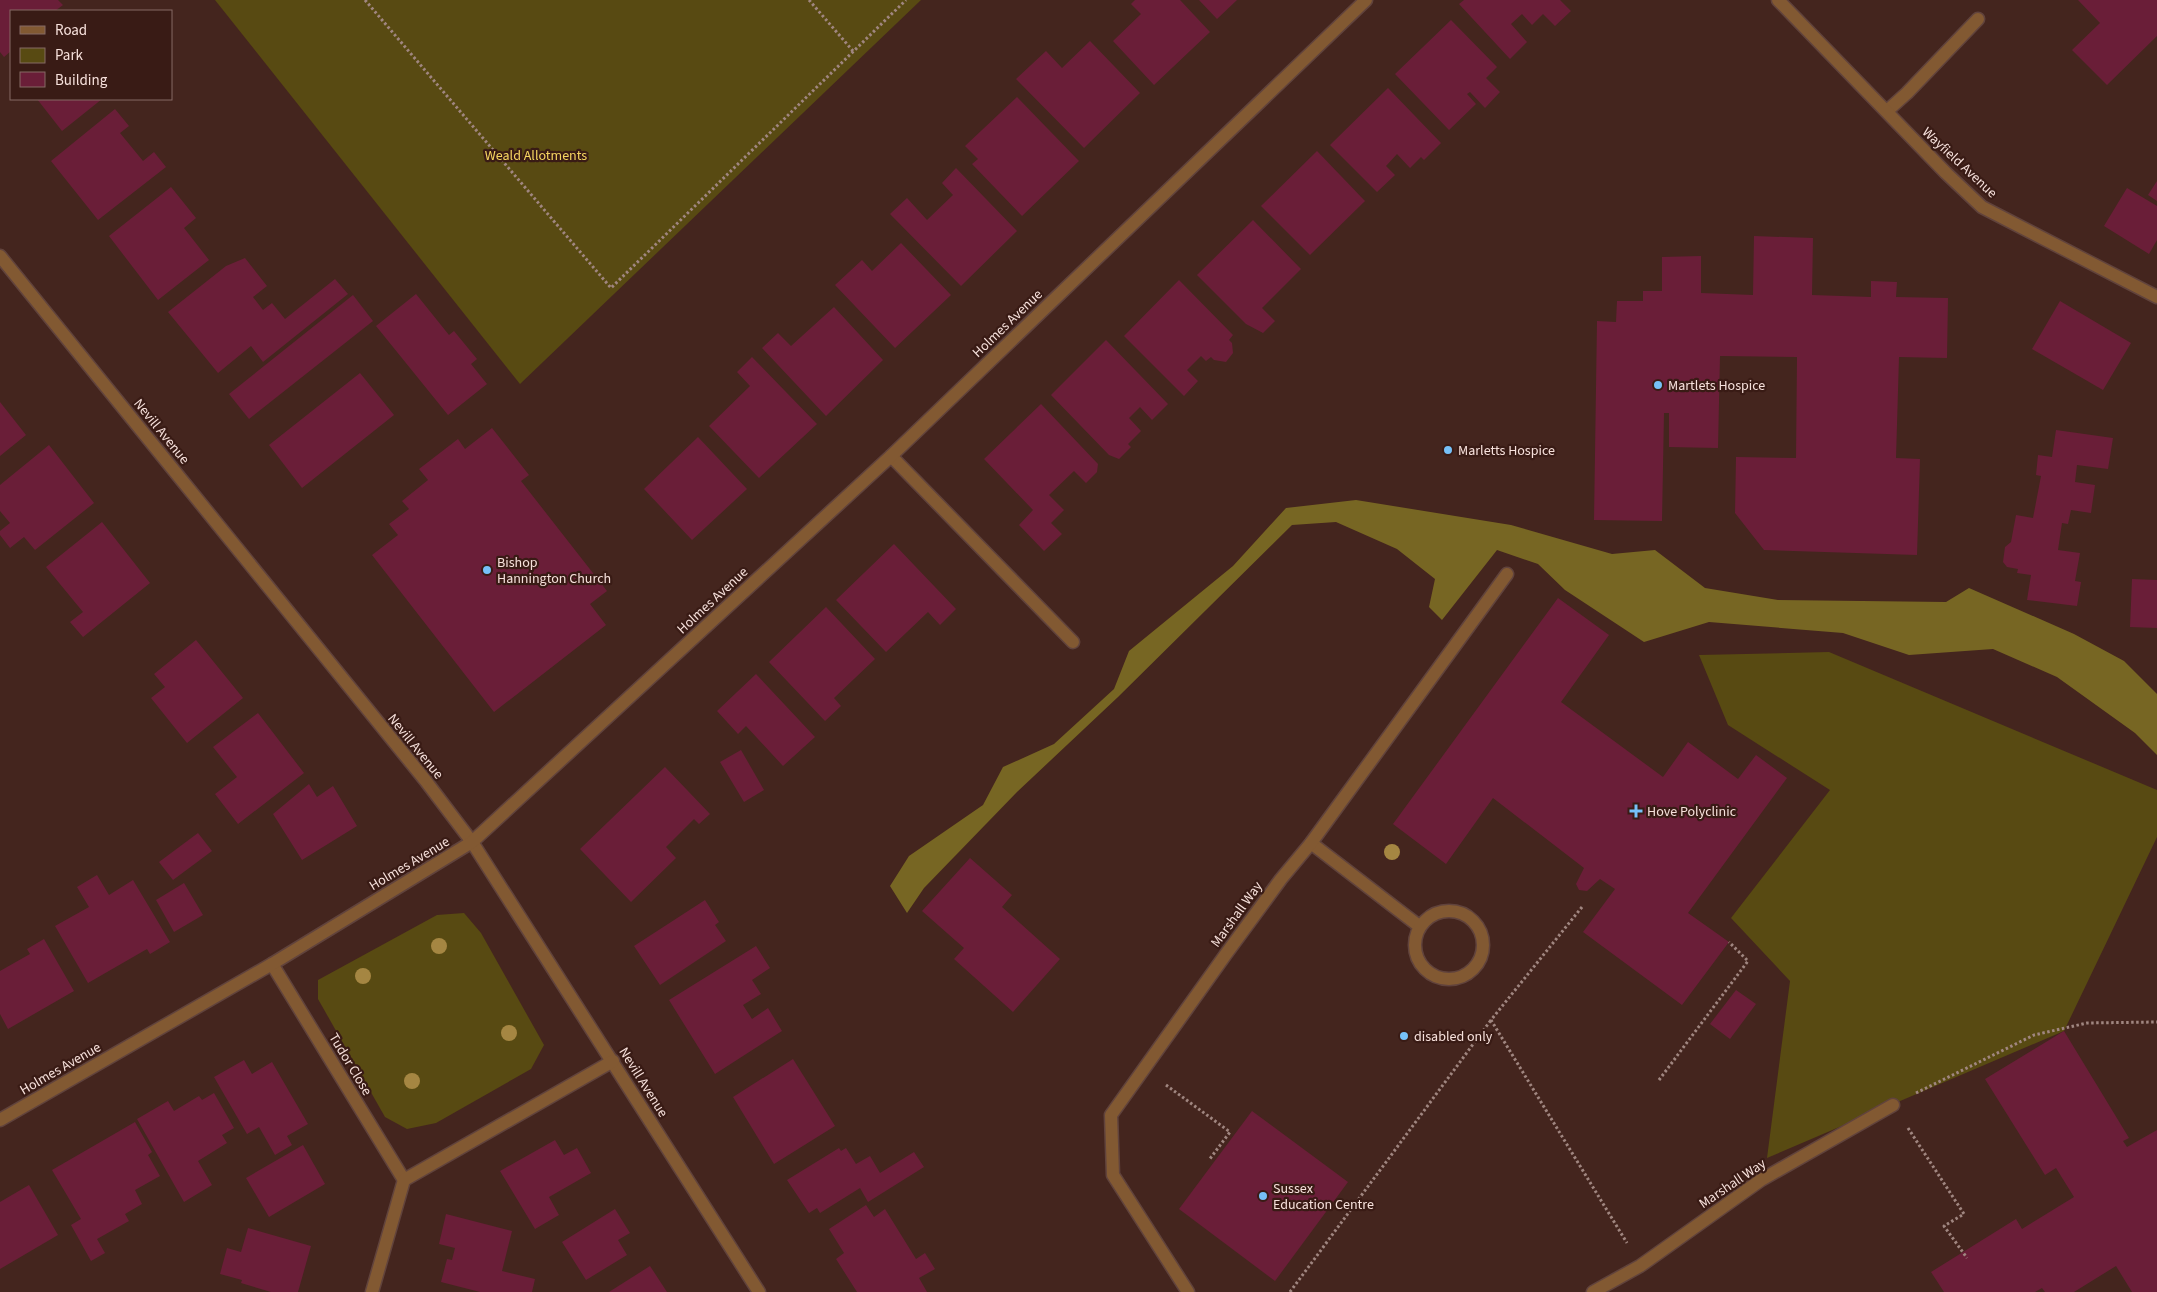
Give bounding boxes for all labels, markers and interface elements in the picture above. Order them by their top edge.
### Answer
legend [10,10,172,100]
text: Road [55,20,87,41]
text: Park [55,45,84,66]
text: Building [55,70,108,91]
street label: Wayfield Avenue [1917,123,2001,203]
park label: Weald Allotments [485,146,587,166]
street label: Holmes Avenue [968,285,1047,362]
place label: Martlets Hospice [1668,376,1765,396]
marker: Martlets Hospice [1652,379,1664,391]
street label: Nevill Avenue [129,395,194,469]
place label: Marletts Hospice [1458,441,1555,461]
marker: Marletts Hospice [1442,444,1454,456]
place label: Bishop Hannington Church [497,553,611,589]
street label: Holmes Avenue [673,562,753,639]
marker: Bishop Hannington Church [481,564,493,576]
street label: Nevill Avenue [383,710,448,784]
place label: Hove Polyclinic [1647,802,1737,822]
marker: Hove Polyclinic [1629,804,1643,818]
street label: Holmes Avenue [366,832,454,896]
street label: Marshall Way [1206,877,1268,952]
place label: disabled only [1414,1027,1493,1047]
street label: Tudor Close [324,1030,377,1099]
marker: disabled only [1398,1030,1410,1042]
street label: Holmes Avenue [16,1038,105,1100]
street label: Nevill Avenue [614,1044,673,1121]
street label: Marshall Way [1695,1154,1770,1214]
place label: Sussex Education Centre [1273,1179,1374,1215]
marker: Sussex Education Centre [1257,1190,1269,1202]

